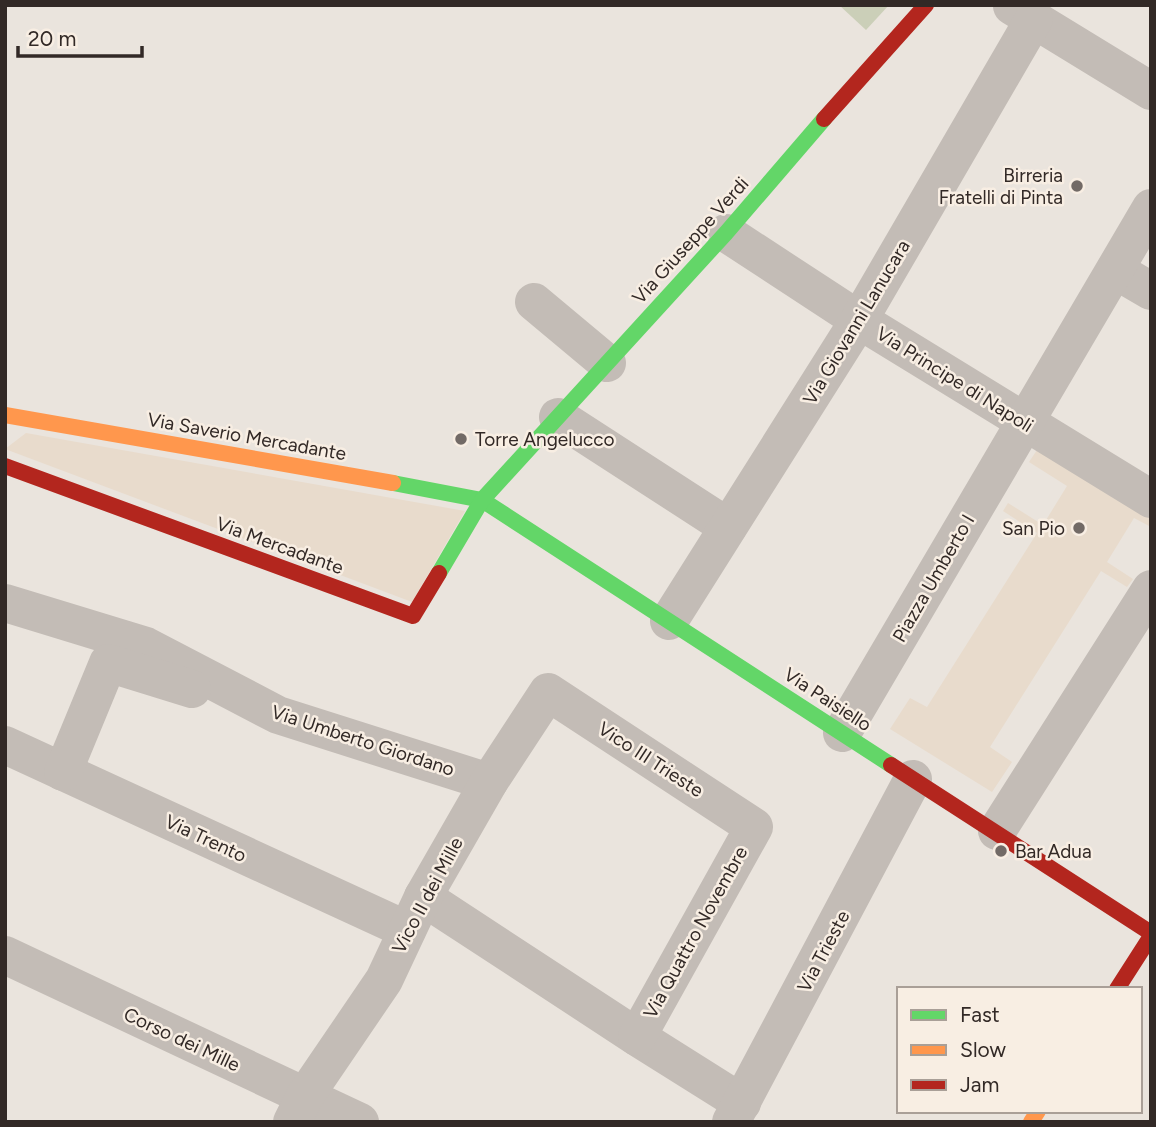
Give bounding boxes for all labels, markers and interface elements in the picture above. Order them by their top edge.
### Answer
scale bar [18,14,142,58]
text: 20 m [28,26,76,51]
place label: Birreria Fratelli di Pinta [939,164,1063,209]
street label: Via Giuseppe Verdi [627,172,753,309]
marker: Birreria Fratelli di Pinta [1069,178,1085,194]
street label: Via Giovanni Lanucara [798,236,915,409]
street label: Via Principe di Napoli [872,322,1037,437]
street label: Via Saverio Mercadante [146,408,348,465]
place label: Torre Angelucco [475,428,615,451]
marker: Torre Angelucco [453,431,469,447]
street label: Piazza Umberto I [888,510,979,646]
street label: Via Mercadante [213,512,347,579]
place label: San Pio [1002,517,1065,540]
marker: San Pio [1071,520,1087,536]
street label: Via Paisiello [780,663,876,736]
street label: Via Umberto Giordano [268,700,457,781]
street label: Vico III Trieste [594,717,708,802]
street label: Via Trento [161,810,250,867]
street label: Vico II dei Mille [387,833,468,957]
place label: Bar Adua [1015,840,1092,863]
street label: Via Quattro Novembre [639,842,752,1022]
marker: Bar Adua [993,843,1009,859]
street label: Via Trieste [792,906,855,996]
legend [897,987,1142,1113]
text: Fast [960,1002,1000,1027]
street label: Corso dei Mille [120,1003,244,1076]
text: Slow [960,1037,1006,1062]
text: Jam [960,1072,999,1097]

